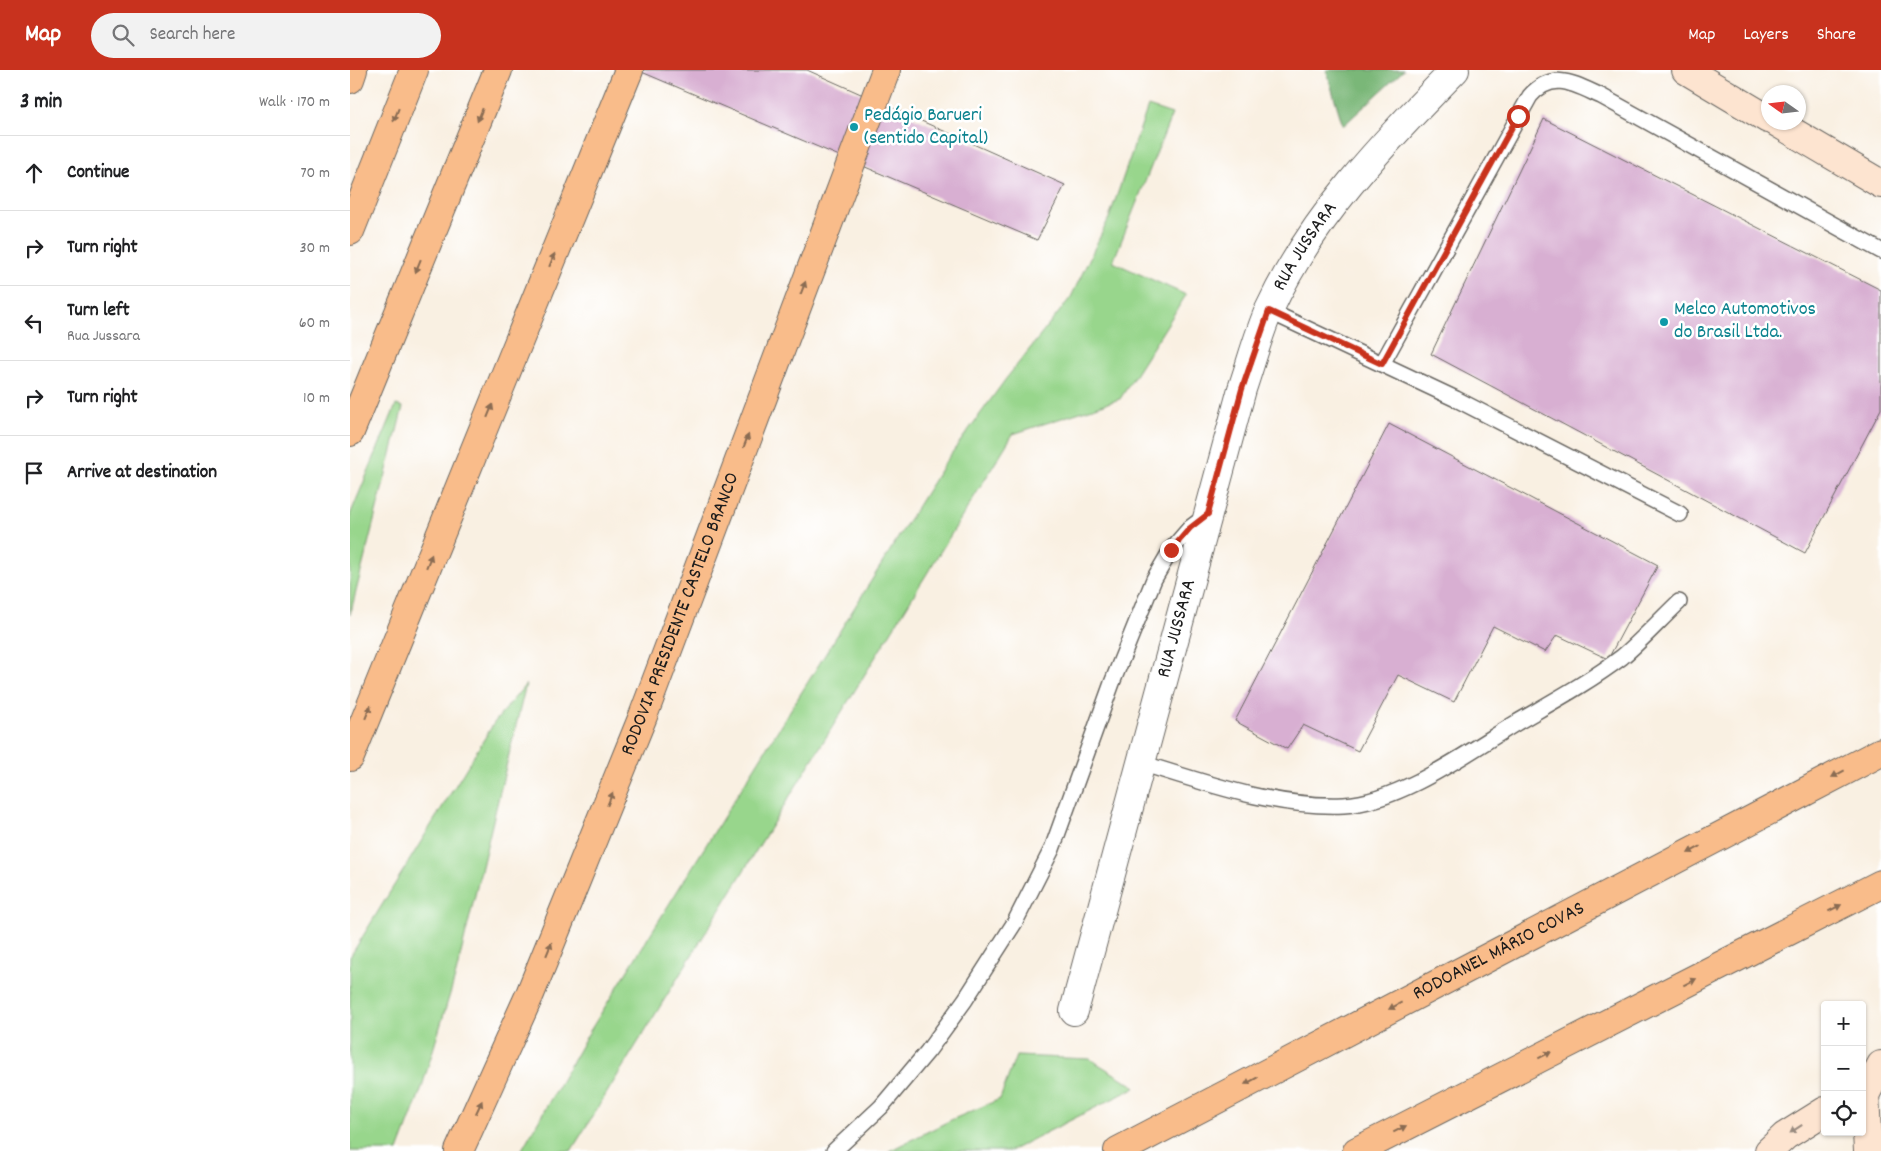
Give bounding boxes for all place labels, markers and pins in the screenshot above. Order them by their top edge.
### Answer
place label: Pedágio Barueri (sentido Capital) [864,102,988,153]
marker: Pedágio Barueri (sentido Capital) [848,121,860,133]
place label: Melco Automotivos do Brasil Ltda. [1674,296,1816,347]
marker: Melco Automotivos do Brasil Ltda. [1658,316,1670,328]

